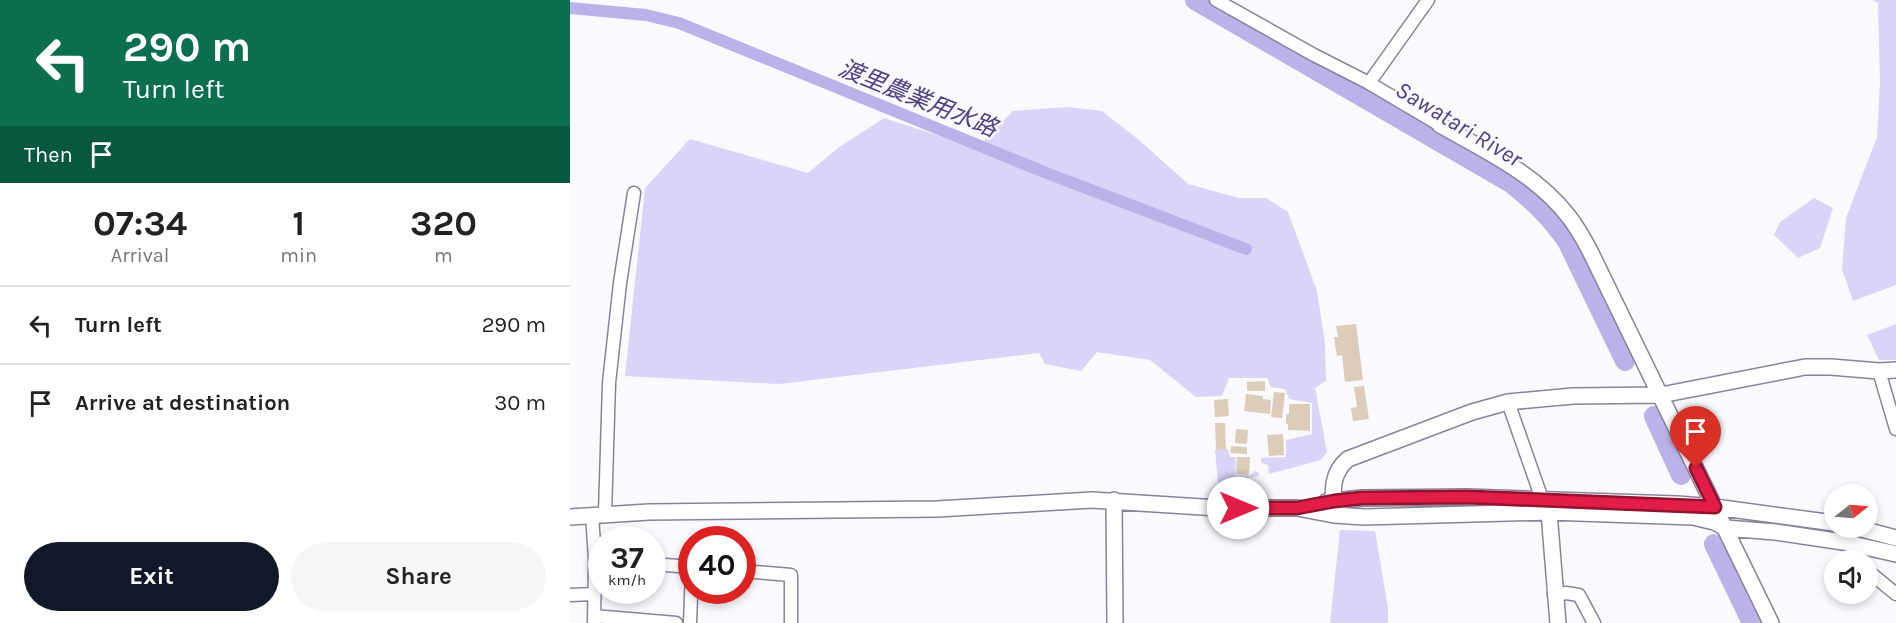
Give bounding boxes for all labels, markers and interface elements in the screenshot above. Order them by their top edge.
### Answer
text: 290 m [123,22,251,72]
icon: left [24,24,102,102]
water label: 渡里農業用水路 [835,54,1003,143]
text: Turn left [123,73,224,105]
water label: Sawatari River [1391,75,1528,173]
icon: arrive [85,138,118,171]
text: Then [24,142,73,168]
text: 07:34 [93,202,187,244]
text: 1 [292,202,305,244]
text: 320 [410,202,477,244]
text: Arrival [111,244,169,267]
text: min [280,244,317,267]
text: m [434,244,453,267]
icon: left [24,309,57,342]
text: Turn left [75,312,162,338]
text: 290 m [482,312,546,338]
icon: arrive [24,387,57,420]
text: Arrive at destination [75,390,290,416]
text: 30 m [494,390,546,416]
pin [1670,406,1721,468]
icon: arrive [1679,415,1712,448]
position arrow [1206,476,1270,540]
north arrow [1824,484,1878,538]
map controls [1824,484,1878,604]
speed limit sign: 40 [678,526,756,604]
text: 37 [610,540,644,576]
button: Exit [24,542,279,611]
button: Share [291,542,546,611]
button: sound [1824,550,1878,604]
text: km/h [608,571,646,589]

